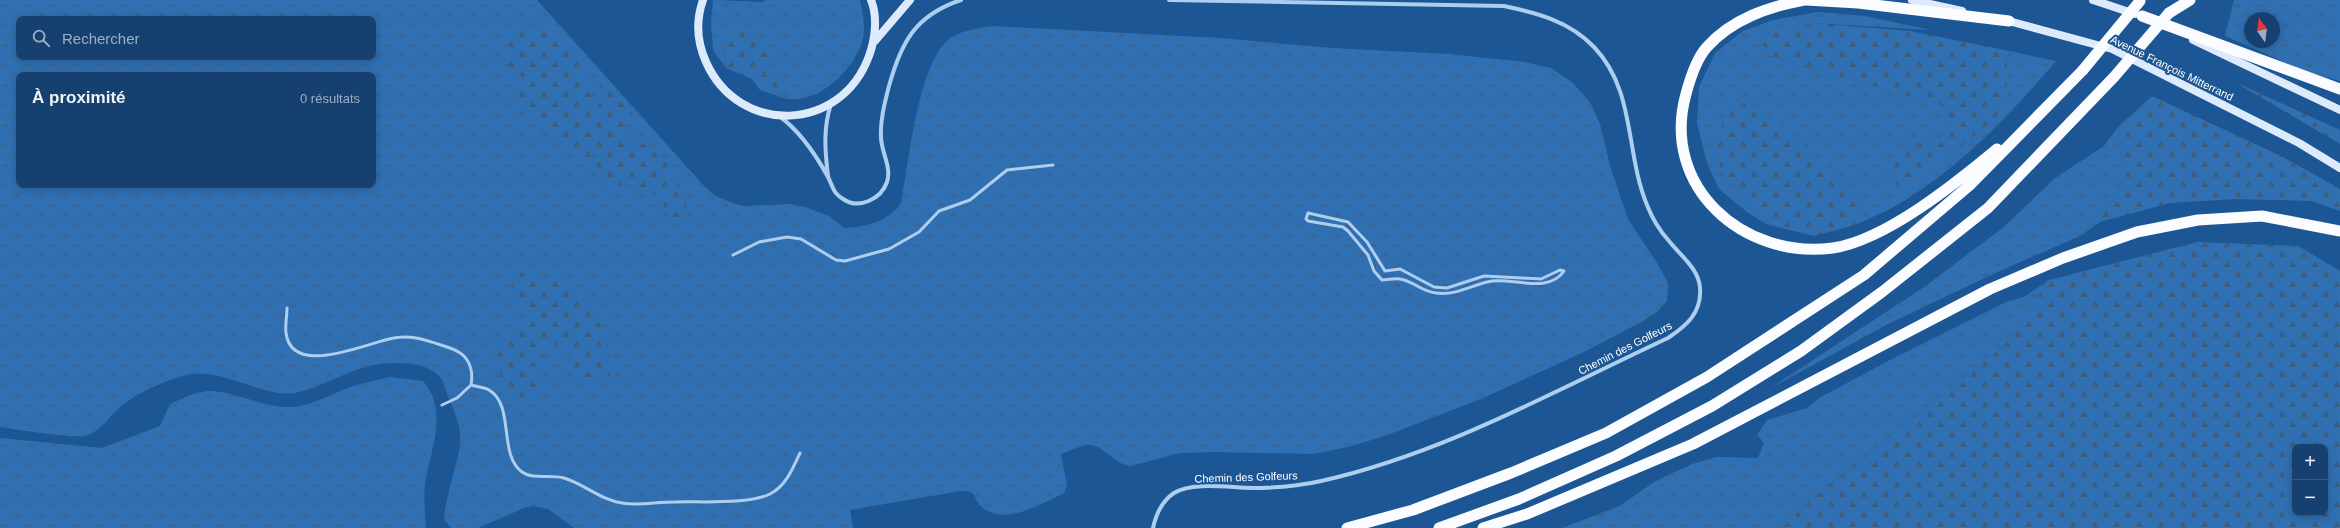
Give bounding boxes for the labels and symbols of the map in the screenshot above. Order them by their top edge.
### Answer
north arrow [2244,12,2280,48]
street label: Avenue François Mitterrand [2109,33,2235,103]
street label: Chemin des Golfeurs [1576,319,1674,377]
street label: Chemin des Golfeurs [1194,469,1298,485]

